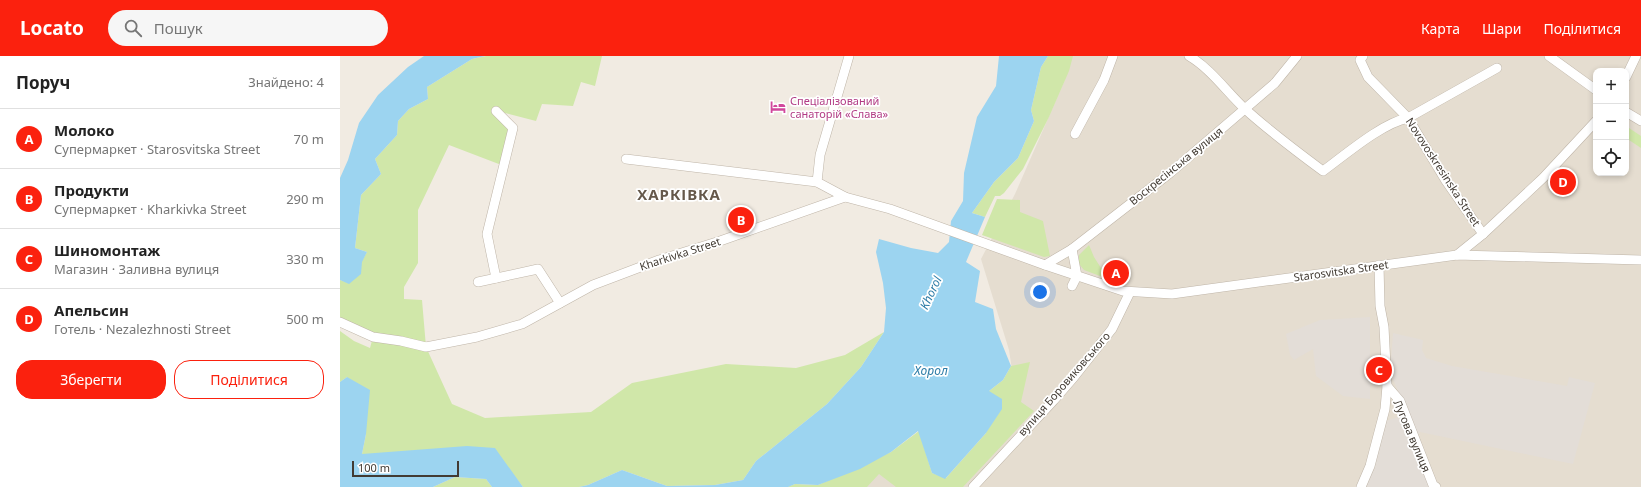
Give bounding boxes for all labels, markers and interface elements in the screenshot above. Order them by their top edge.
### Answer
search box [108,10,388,46]
text: Locato [20,15,84,41]
icon: search [122,17,144,39]
text: Пошук [154,18,203,38]
text: Карта [1421,19,1460,38]
text: Шари [1482,19,1521,38]
text: Поділитися [1543,19,1621,38]
map controls [1593,68,1629,176]
button: + [1593,68,1629,104]
text: Поруч [16,71,70,94]
text: Знайдено: 4 [248,73,324,91]
place label: Спеціалізований санаторій «Слава» [790,93,889,121]
hotel icon: Спеціалізований санаторій «Слава» [769,98,787,116]
button: − [1593,104,1629,140]
street label: Novovoskresinska Street [1403,115,1484,229]
text: Молоко [54,120,114,140]
street label: Воскресінська вулиця [1126,123,1226,208]
text: A [25,130,34,148]
text: 70 m [294,130,324,148]
text: Супермаркет · Starosvitska Street [54,140,260,158]
button: locate [1593,140,1629,176]
pin: D [1550,167,1576,197]
text: Продукти [54,180,129,200]
district label: ХАРКІВКА [637,184,721,204]
text: B [25,190,33,208]
text: 290 m [286,190,324,208]
text: Супермаркет · Kharkivka Street [54,200,247,218]
pin: B [728,205,754,235]
street label: Kharkivka Street [637,233,722,274]
text: Шиномонтаж [54,240,160,260]
text: C [25,250,33,268]
text: 330 m [286,250,324,268]
street label: Starosvitska Street [1292,256,1389,285]
pin: A [1103,258,1129,288]
text: Магазин · Заливна вулиця [54,260,219,278]
water label: Khorol [915,273,946,312]
your location [1030,282,1050,302]
text: Апельсин [54,300,129,320]
text: D [24,310,34,328]
text: 500 m [286,310,324,328]
text: Готель · Nezalezhnosti Street [54,320,231,338]
street label: вулиця Боровиковського [1014,329,1113,439]
pin: C [1366,355,1392,385]
button: Зберегти [16,360,166,399]
button: Поділитися [174,360,324,399]
water label: Хорол [913,362,948,379]
street label: Лугова вулиця [1390,397,1434,474]
scale bar [352,459,459,478]
text: 100 m [358,460,390,475]

